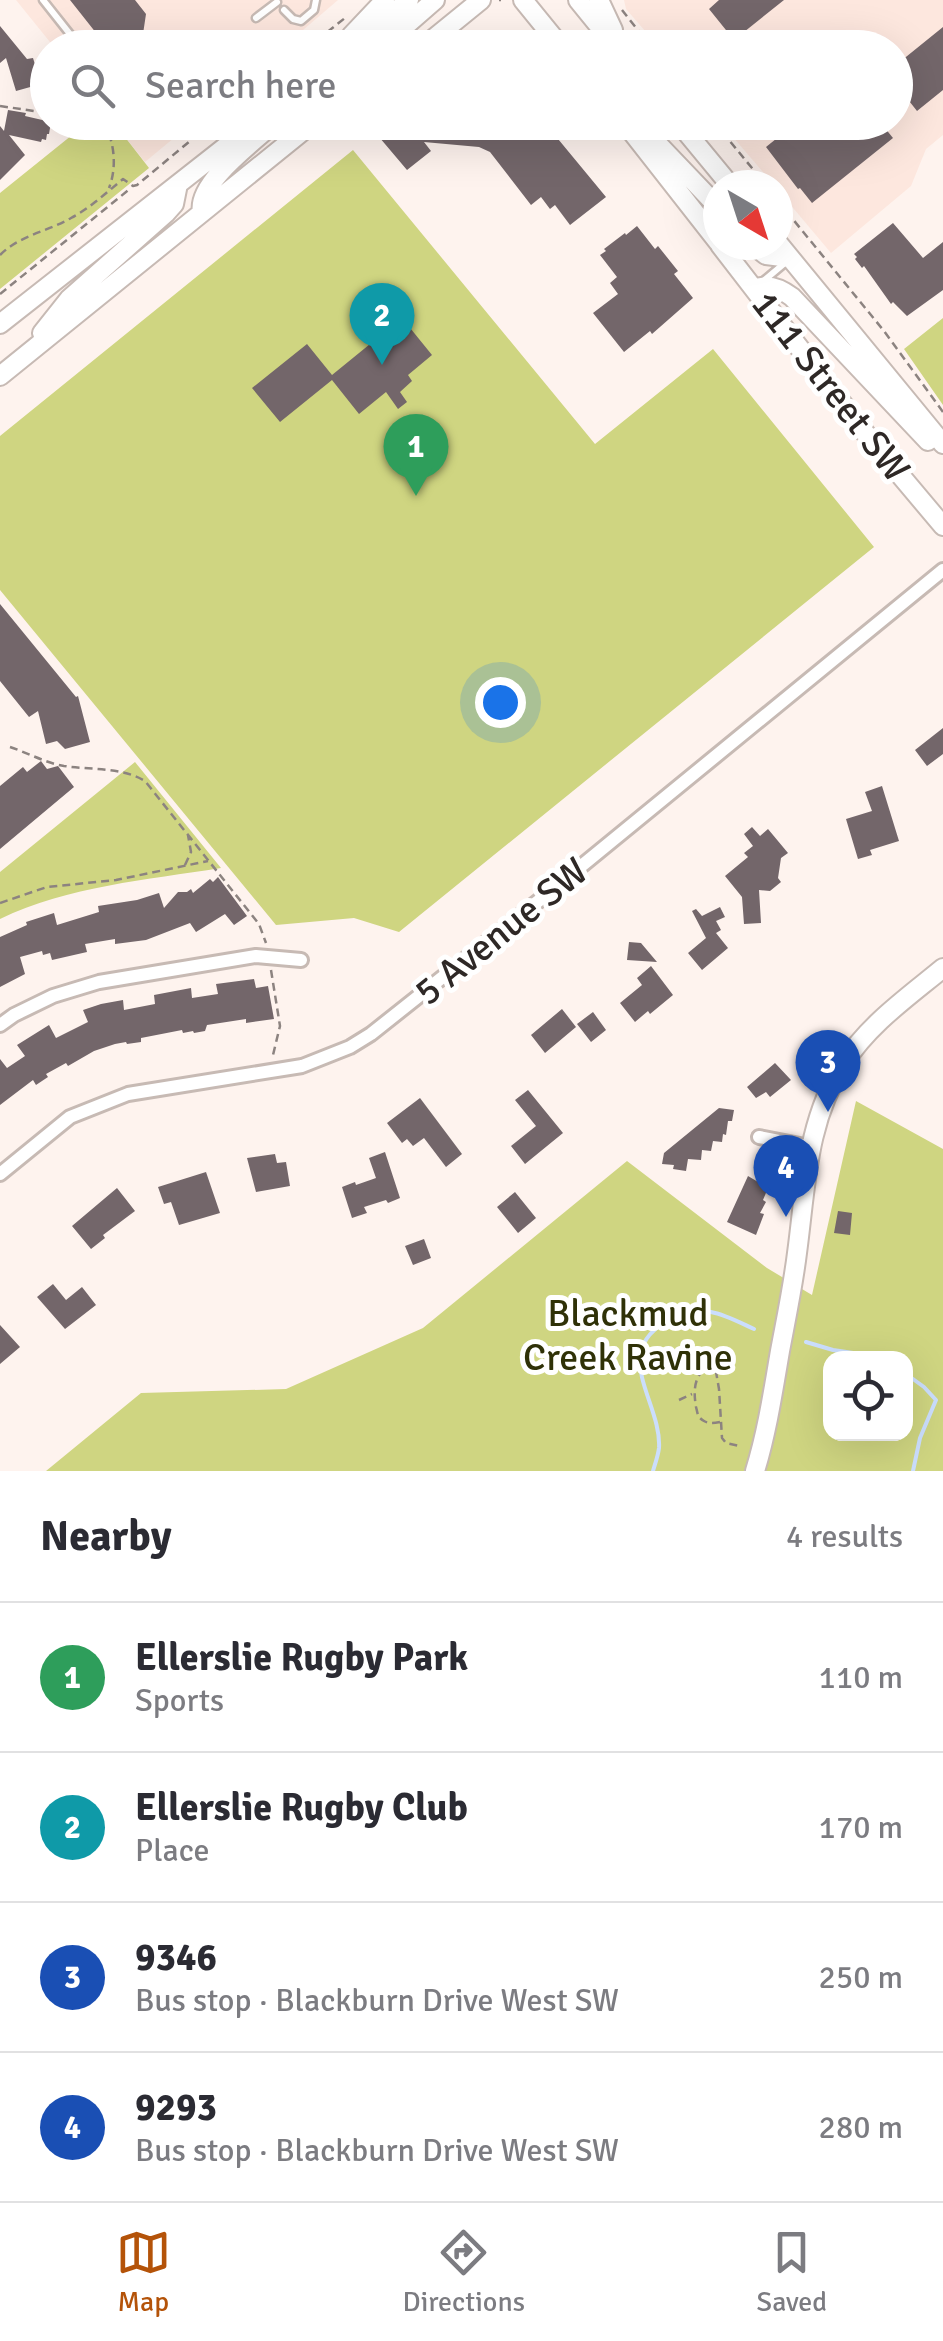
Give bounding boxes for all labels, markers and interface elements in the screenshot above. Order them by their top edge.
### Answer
search box [30,30,913,140]
icon: search [65,58,120,113]
text: Search here [145,62,337,109]
north arrow [703,170,793,260]
street label: 111 Street SW [741,281,920,491]
pin: 2 [350,282,414,365]
pin: 1 [384,414,448,496]
your location [475,677,526,728]
street label: 5 Avenue SW [405,847,597,1015]
pin: 3 [796,1030,860,1112]
pin: 4 [754,1134,818,1217]
park label: Blackmud Creek Ravine [523,1290,733,1381]
map controls [823,1351,913,1441]
button: locate [823,1351,913,1441]
text: Nearby [40,1511,172,1562]
text: 4 results [786,1517,903,1556]
text: Ellerslie Rugby Park [135,1634,468,1681]
text: 1 [64,1658,81,1697]
text: 110 m [819,1658,903,1697]
text: Sports [135,1681,224,1720]
text: Ellerslie Rugby Club [135,1784,468,1831]
text: 2 [64,1808,81,1847]
text: 170 m [819,1808,903,1847]
text: Place [135,1831,210,1870]
text: 9346 [135,1934,217,1981]
text: 3 [64,1958,81,1997]
text: 250 m [819,1958,903,1997]
text: Bus stop · Blackburn Drive West SW [135,1981,619,2020]
text: 9293 [135,2084,217,2131]
text: 4 [64,2108,81,2147]
text: 280 m [819,2108,903,2147]
text: Bus stop · Blackburn Drive West SW [135,2131,619,2170]
tab: Map [116,2225,171,2319]
tab: Directions [403,2225,525,2319]
tab: Saved [757,2225,827,2319]

